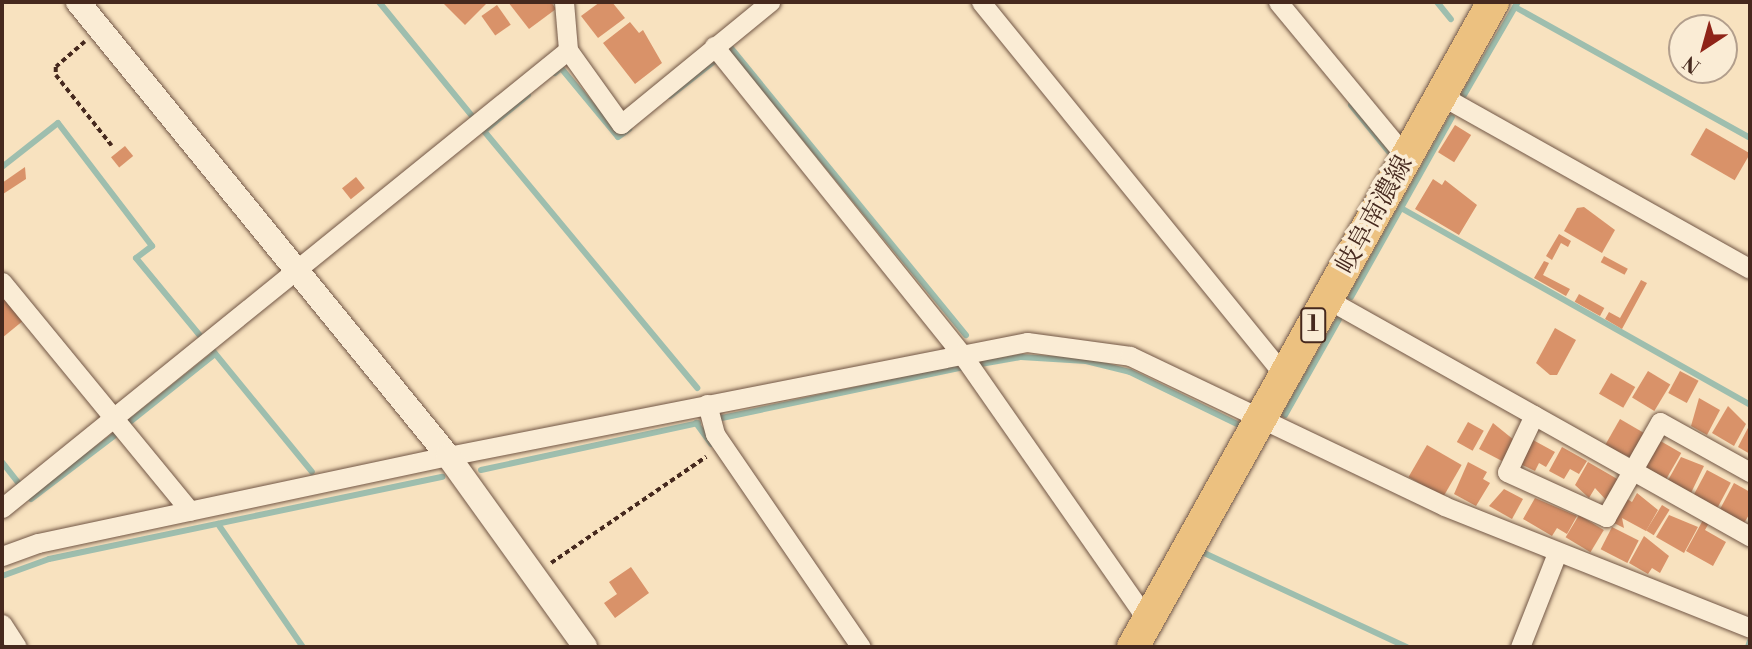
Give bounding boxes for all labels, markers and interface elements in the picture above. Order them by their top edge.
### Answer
north arrow [1668,14,1738,84]
text: N [1679,50,1705,78]
street label: 岐阜南濃線 [1330,151,1420,279]
road number: 1 [1299,304,1327,346]

